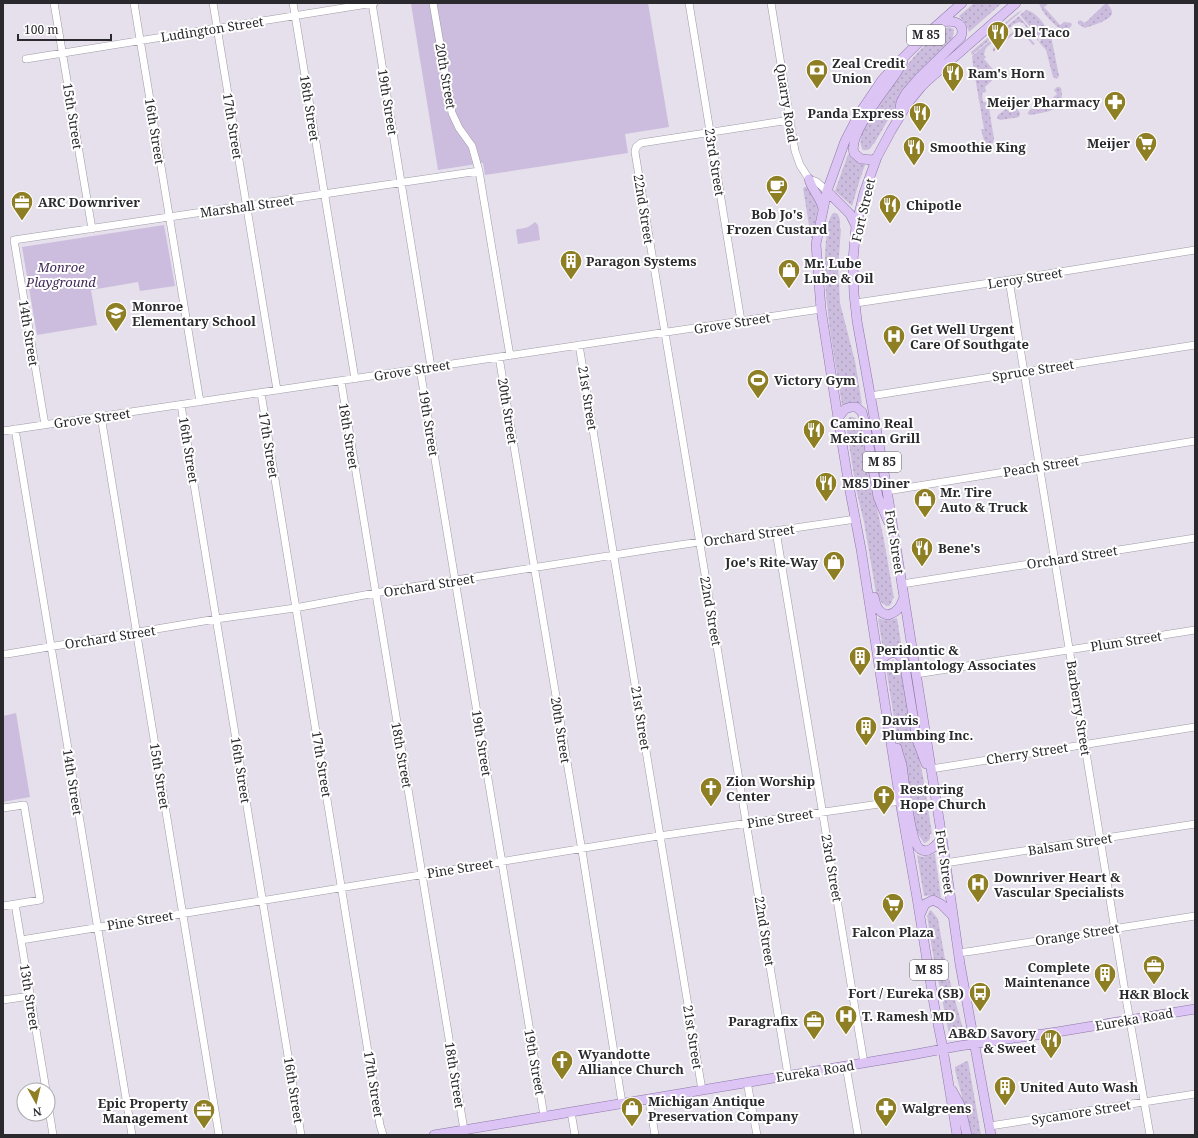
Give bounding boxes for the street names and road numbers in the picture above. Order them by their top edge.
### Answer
street label: Ludington Street [159,12,265,46]
road number: M 85 [907,25,945,45]
street label: 20th Street [431,41,461,111]
street label: Quarry Road [772,62,802,144]
street label: 19th Street [374,67,402,137]
street label: 18th Street [296,73,324,143]
street label: 15th Street [59,81,87,151]
street label: 17th Street [219,91,247,161]
street label: 16th Street [141,96,169,166]
street label: 23rd Street [701,127,729,198]
street label: 22nd Street [630,173,658,246]
street label: Fort Street [847,176,879,244]
street label: Marshall Street [199,190,296,222]
street label: Leroy Street [986,263,1064,293]
street label: 14th Street [15,298,43,368]
street label: Grove Street [693,308,772,338]
street label: Grove Street [373,355,452,385]
street label: Spruce Street [991,355,1076,385]
street label: 21st Street [574,365,602,432]
street label: 20th Street [494,376,522,446]
street label: 19th Street [415,388,443,458]
street label: 18th Street [335,401,363,471]
street label: Grove Street [53,404,132,432]
street label: 17th Street [255,410,283,480]
street label: 16th Street [175,415,203,485]
street label: Peach Street [1002,451,1081,481]
road number: M 85 [863,452,901,472]
street label: Fort Street [881,508,909,576]
street label: Orchard Street [702,520,796,550]
street label: Orchard Street [1025,541,1119,573]
street label: Orchard Street [382,569,476,601]
street label: 22nd Street [696,575,726,648]
street label: Orchard Street [63,621,157,653]
street label: Plum Street [1089,626,1163,656]
street label: Barberry Street [1063,659,1095,757]
street label: 21st Street [627,685,655,752]
street label: 20th Street [547,695,575,765]
street label: 19th Street [468,708,496,778]
street label: 18th Street [387,720,417,790]
street label: 17th Street [308,729,336,799]
street label: 16th Street [227,735,255,805]
street label: Cherry Street [985,738,1070,768]
street label: 15th Street [146,741,174,811]
street label: 14th Street [59,747,87,817]
street label: Pine Street [746,804,815,832]
street label: Balsam Street [1027,828,1114,860]
street label: Fort Street [932,829,958,896]
street label: 23rd Street [817,833,847,904]
street label: Pine Street [426,854,495,882]
street label: 22nd Street [751,895,779,968]
street label: Pine Street [106,906,175,934]
street label: Orange Street [1034,918,1121,950]
road number: M 85 [910,960,948,980]
street label: 13th Street [16,962,44,1032]
street label: Eureka Road [1093,1003,1175,1035]
street label: 21st Street [679,1004,707,1071]
street label: 19th Street [520,1027,550,1097]
street label: 18th Street [441,1040,469,1110]
street label: 17th Street [360,1049,388,1119]
street label: 16th Street [280,1055,308,1125]
street label: Eureka Road [775,1056,855,1086]
street label: Sycamore Street [1030,1095,1132,1129]

